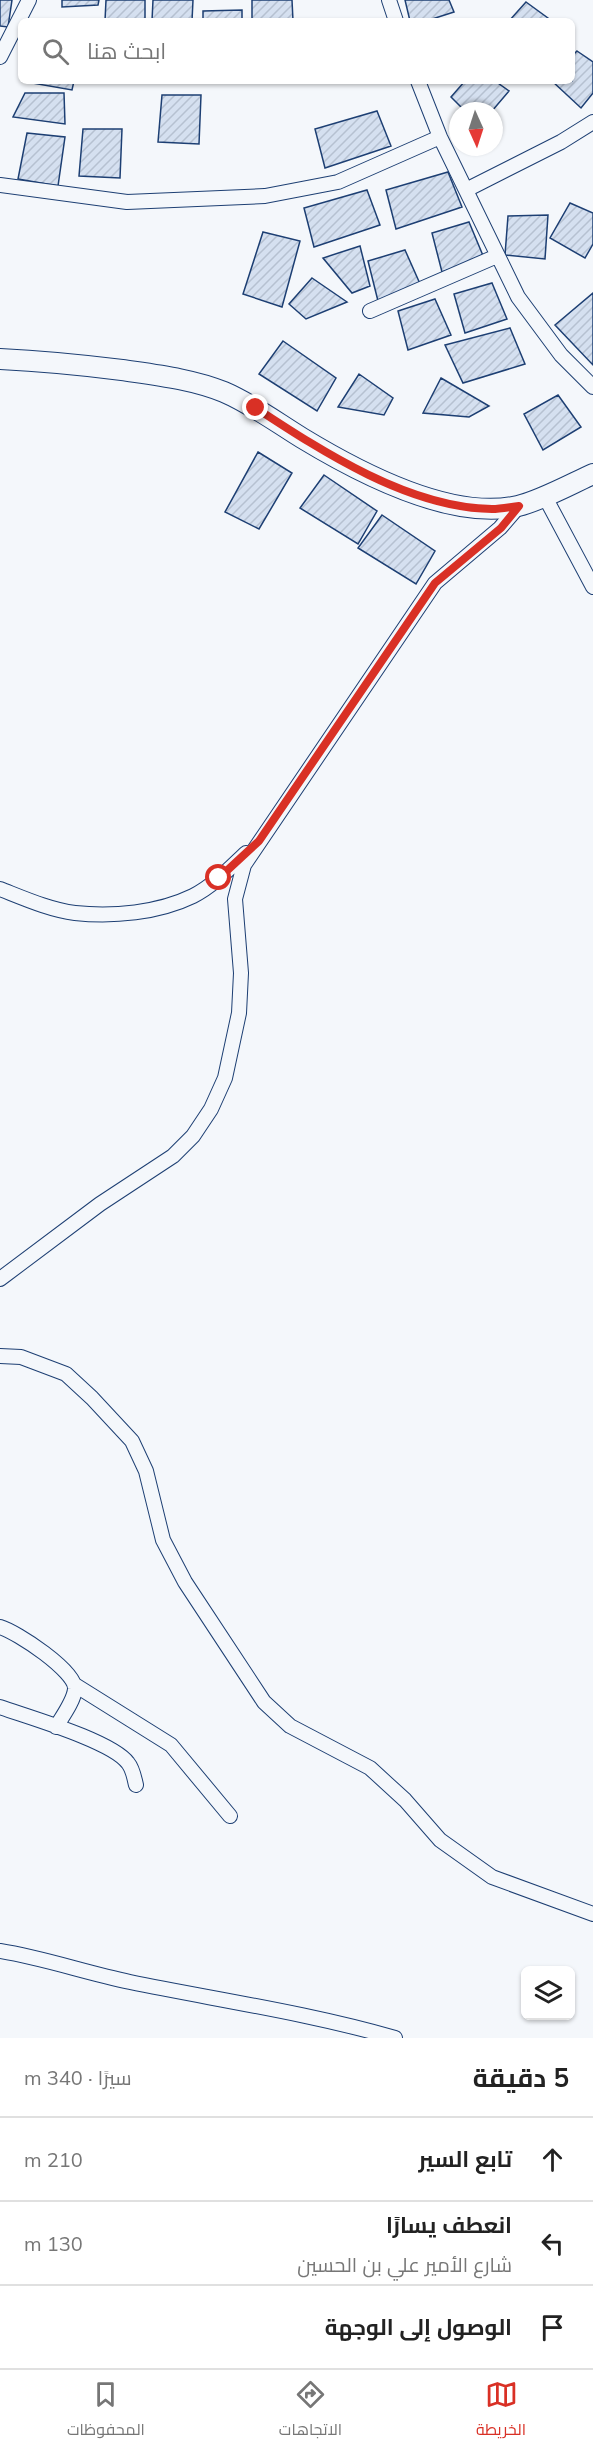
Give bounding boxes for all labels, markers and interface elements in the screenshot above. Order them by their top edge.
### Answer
search box [18,18,575,84]
icon: search [39,35,72,68]
text: ابحث هنا [87,37,166,65]
north arrow [449,102,503,156]
route end [242,394,268,420]
route start [205,864,231,890]
map controls [521,1966,575,2020]
button: layers [521,1966,575,2020]
text: 5 دقيقة [473,2061,569,2094]
text: سيرًا · 340 m [24,2065,132,2090]
icon: ahead [536,2143,569,2176]
text: تابع السير [418,2145,512,2173]
text: 210 m [24,2147,83,2172]
text: انعطف يسارًا [386,2211,512,2239]
icon: left [536,2227,569,2260]
text: 130 m [24,2231,83,2256]
text: شارع الأمير علي بن الحسين [297,2252,512,2277]
icon: arrive [536,2311,569,2344]
text: الوصول إلى الوجهة [325,2313,512,2341]
tab: المحفوظات [67,2378,145,2444]
tab: الاتجاهات [279,2378,342,2444]
tab: الخريطة [476,2378,526,2444]

